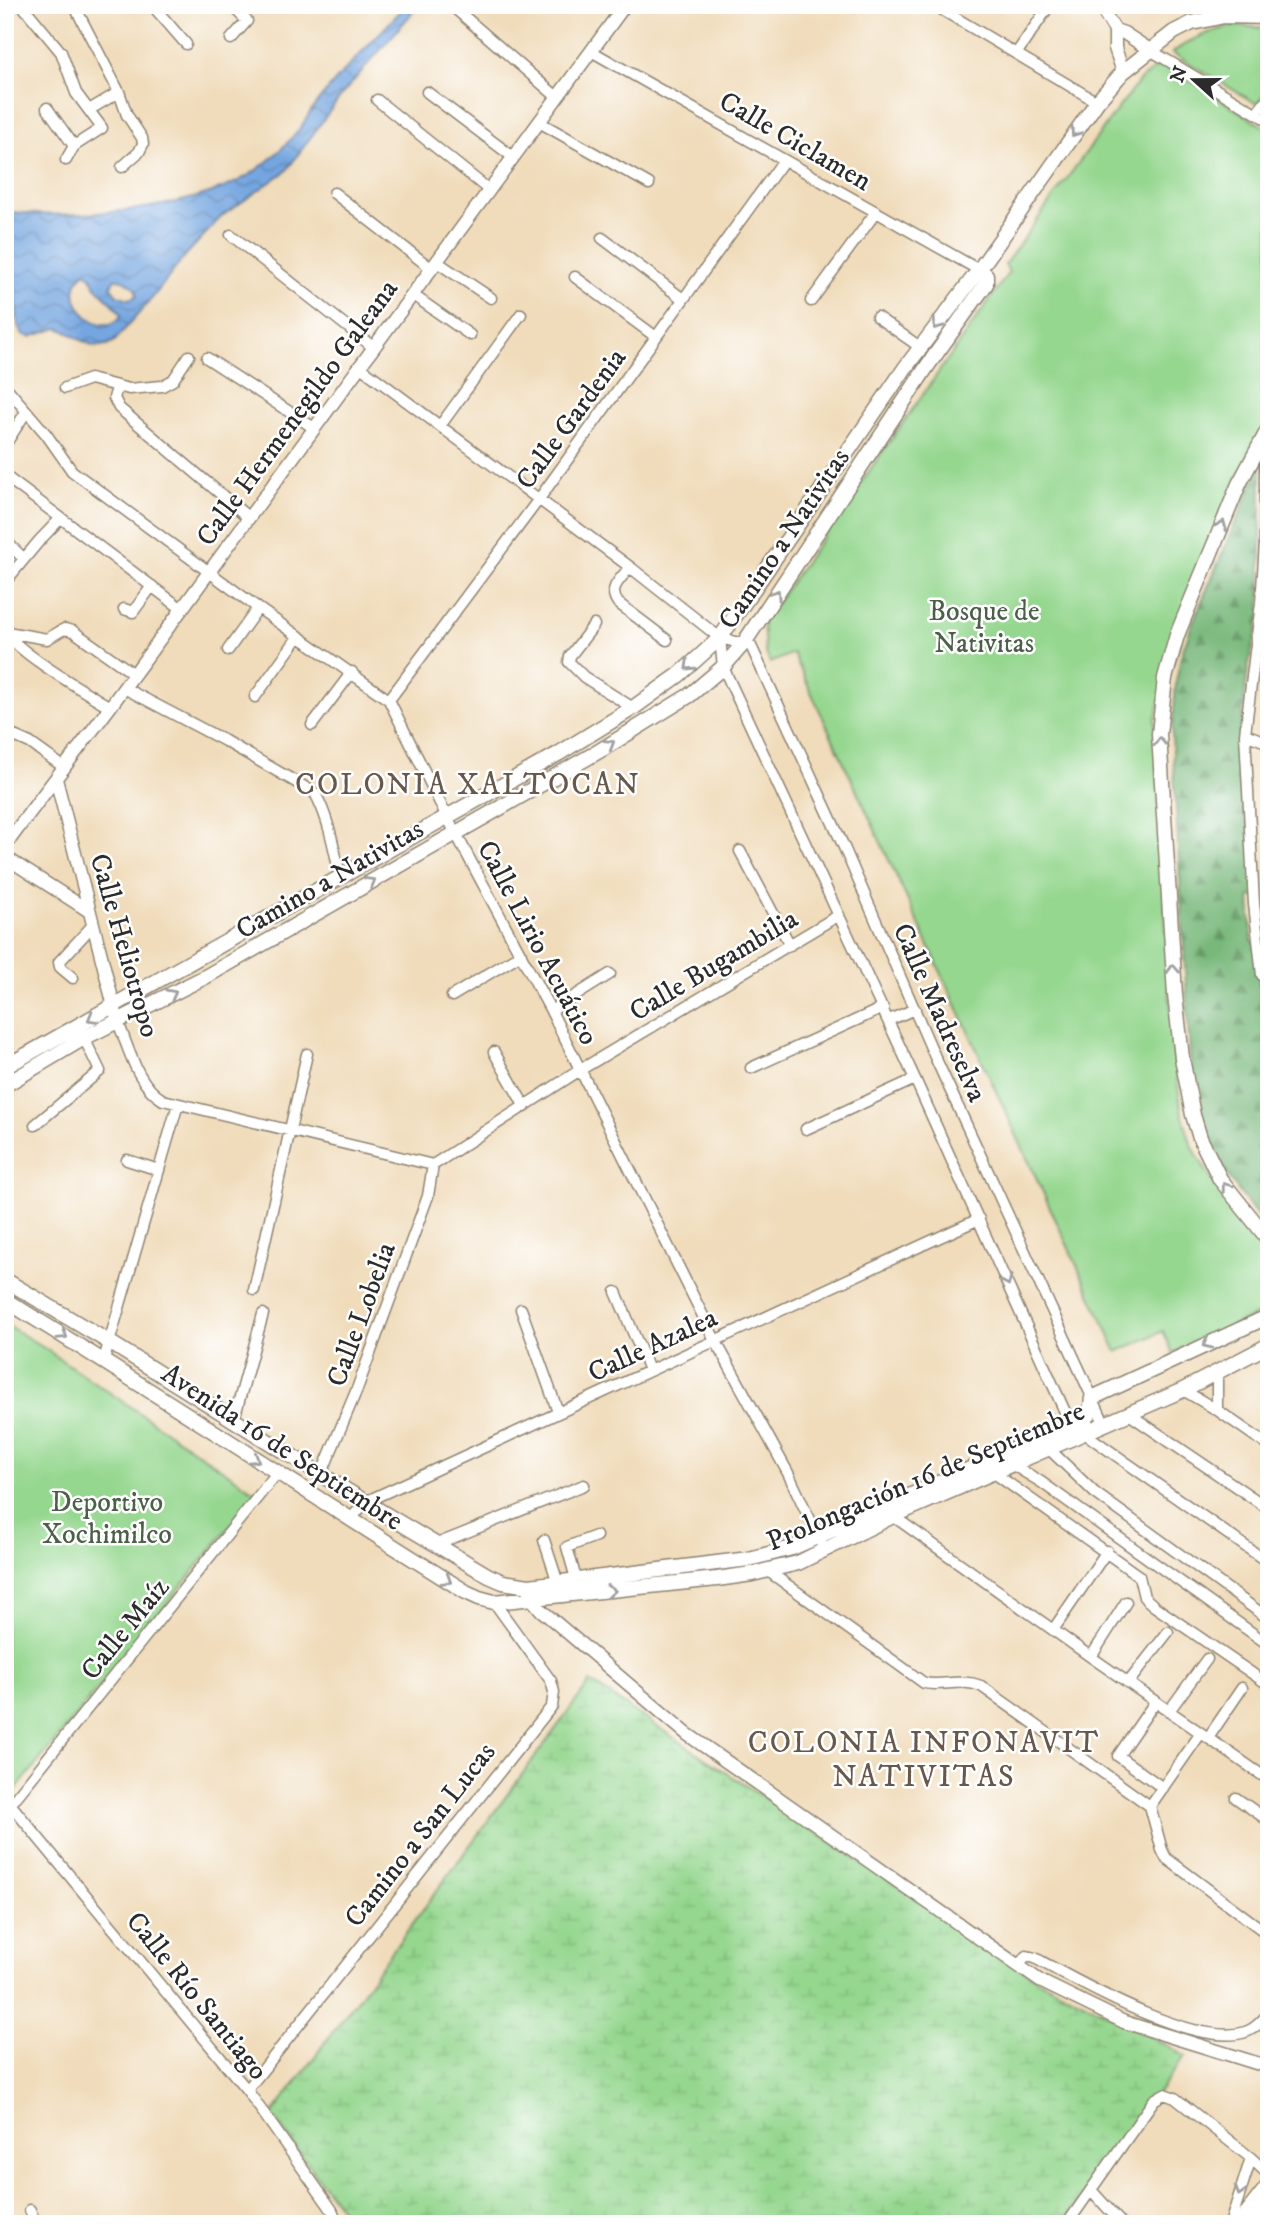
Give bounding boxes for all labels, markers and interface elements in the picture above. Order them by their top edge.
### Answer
north arrow [1158,46,1228,116]
text: N [1166,63,1193,86]
street label: Calle Ciclamen [713,84,878,199]
one-way arrow [1071,124,1083,137]
street label: Calle Hermenegildo Galeana [189,273,406,553]
one-way arrow [933,317,946,329]
street label: Calle Gardenia [508,341,634,496]
street label: Camino a Nativitas [711,442,858,636]
one-way arrow [1213,520,1227,532]
one-way arrow [768,589,780,602]
park label: Bosque de Nativitas [928,594,1040,661]
one-way arrow [684,658,697,671]
one-way arrow [1153,736,1168,747]
one-way arrow [603,740,616,753]
district label: COLONIA XALTOCAN [295,767,641,804]
street label: Camino a Nativitas [230,811,430,947]
street label: Calle Lirio Acuático [469,834,606,1051]
street label: Calle Heliotropo [82,850,167,1041]
one-way arrow [363,878,376,891]
street label: Calle Bugambilia [623,901,804,1029]
street label: Calle Madreselva [885,918,995,1107]
one-way arrow [1166,963,1181,974]
one-way arrow [165,989,178,1002]
one-way arrow [87,1010,99,1023]
one-way arrow [1222,1182,1234,1195]
street label: Calle Lobelia [319,1238,404,1391]
one-way arrow [999,1274,1013,1286]
street label: Calle Azalea [582,1300,723,1390]
one-way arrow [56,1327,69,1340]
one-way arrow [1202,1336,1214,1350]
street label: Avenida 16 de Septiembre [155,1356,410,1539]
street label: Prolongación 16 de Septiembre [761,1393,1090,1559]
one-way arrow [247,1450,260,1463]
park label: Deportivo Xochimilco [42,1485,172,1552]
street label: Calle Maíz [73,1571,177,1687]
one-way arrow [439,1572,452,1585]
one-way arrow [606,1584,617,1599]
district label: COLONIA INFONAVIT NATIVITAS [748,1725,1100,1796]
street label: Camino a San Lucas [337,1735,503,1934]
street label: Calle Río Santiago [118,1905,275,2087]
one-way arrow [1234,2184,1249,2196]

